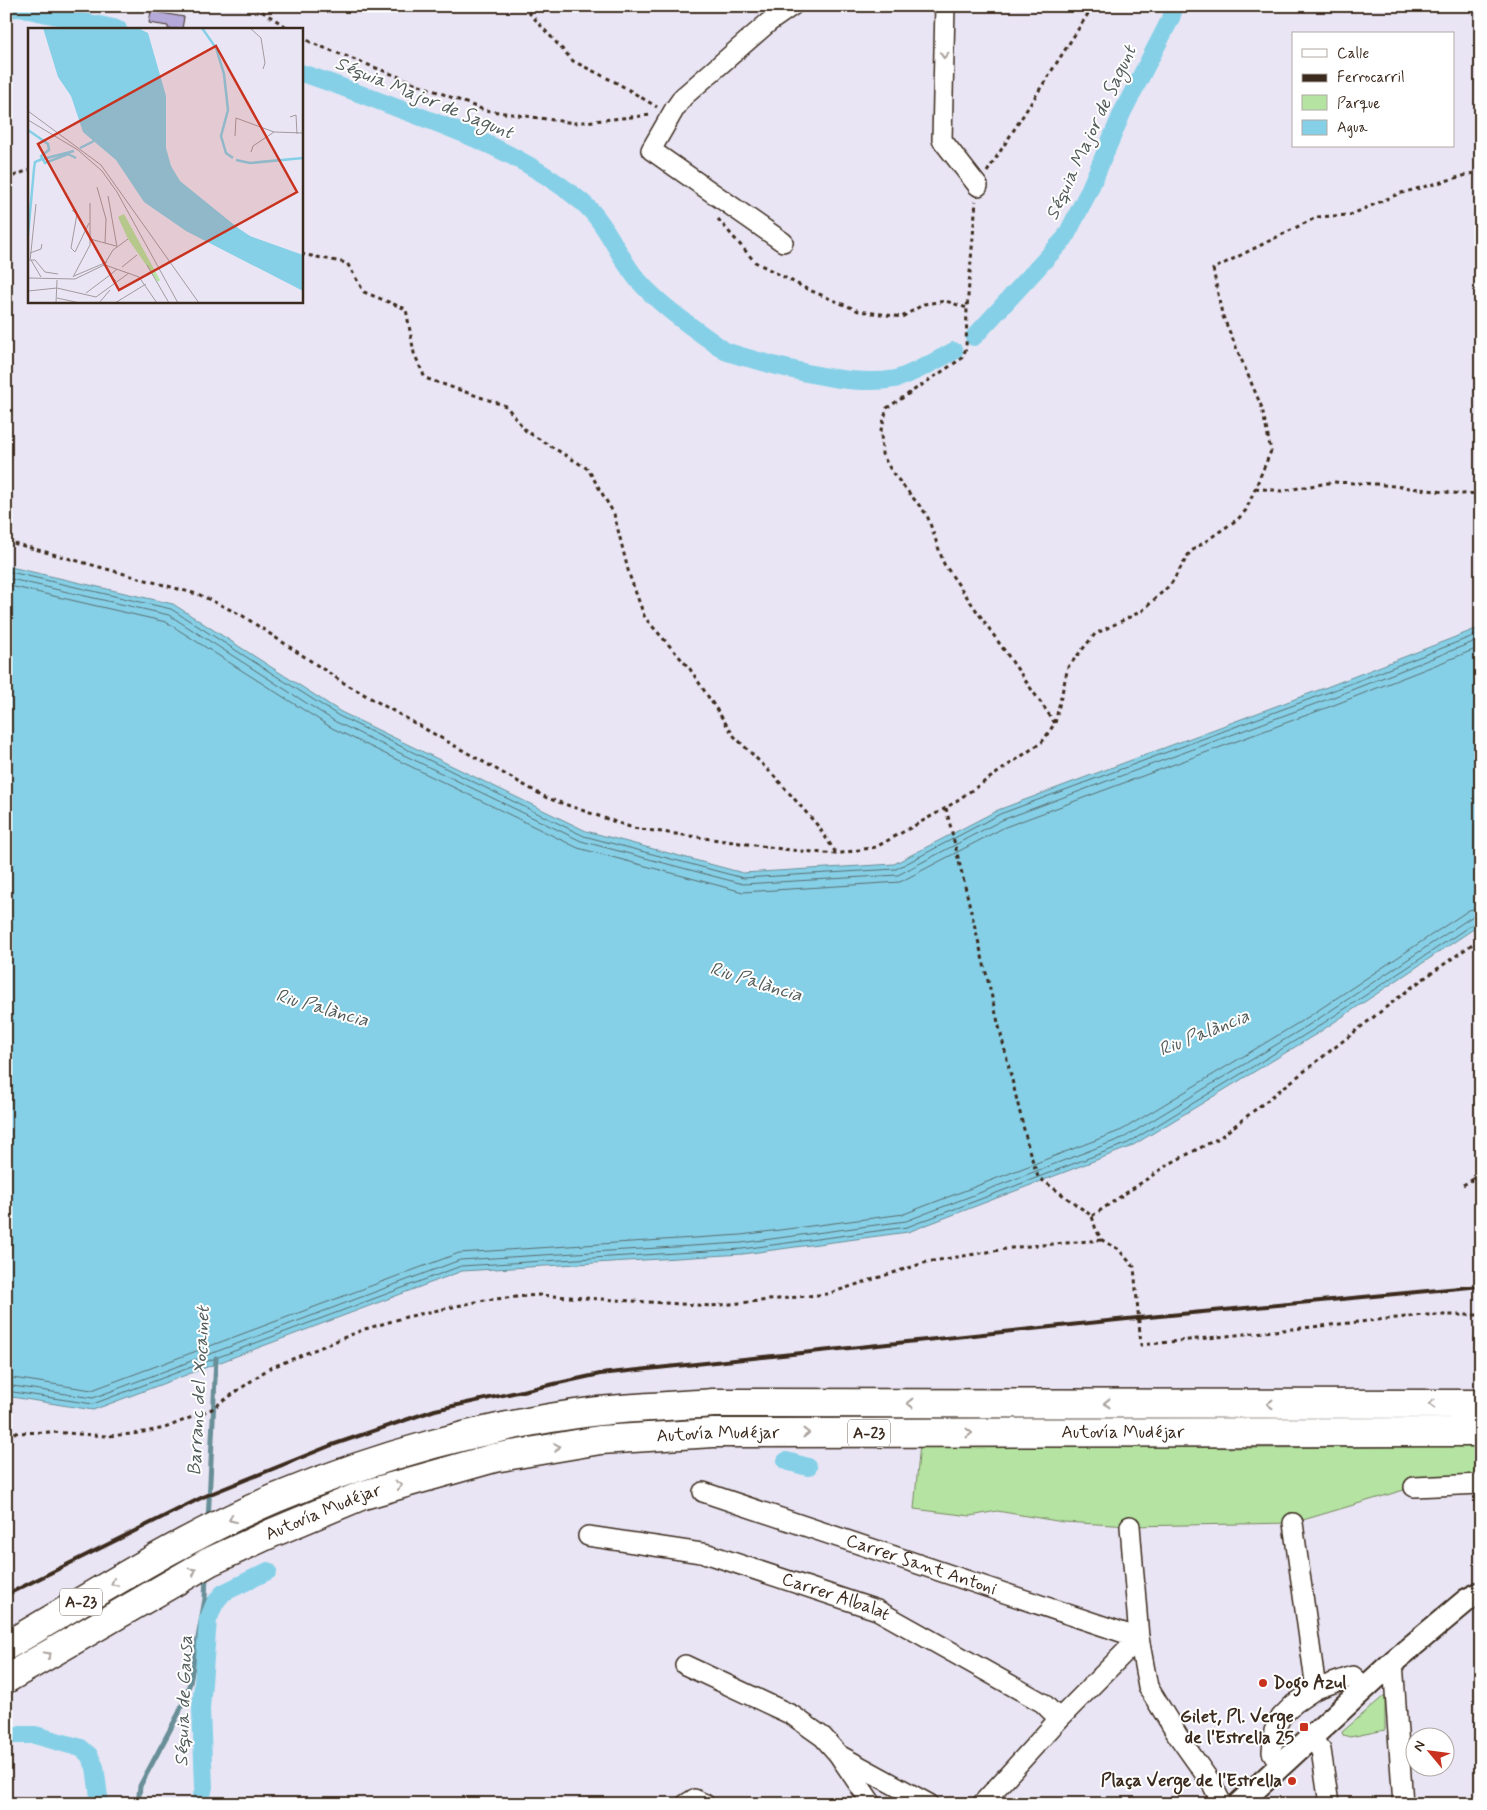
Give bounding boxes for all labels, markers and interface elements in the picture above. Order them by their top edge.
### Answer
inset map [28,28,302,302]
legend [1292,32,1454,148]
water label: Séquia Major de Sagunt [1040,40,1145,225]
text: Calle [1337,44,1369,64]
water label: Séquia Major de Sagunt [331,51,518,148]
one-way arrow [939,52,949,59]
text: Ferrocarril [1337,68,1405,88]
text: Parque [1337,94,1380,114]
text: Agua [1337,118,1369,138]
water label: Riu Palància [707,956,806,1008]
water label: Riu Palància [273,983,372,1033]
water label: Riu Palància [1155,1003,1254,1062]
water label: Barranc del Xocainet [182,1304,216,1476]
one-way arrow [905,1398,913,1408]
one-way arrow [1103,1398,1110,1408]
one-way arrow [1265,1399,1273,1409]
one-way arrow [1428,1399,1436,1409]
road number: A-23 [848,1420,890,1446]
street label: Autovía Mudéjar [1061,1420,1185,1445]
street label: Autovía Mudéjar [656,1421,780,1448]
one-way arrow [803,1428,811,1438]
one-way arrow [966,1428,973,1438]
one-way arrow [553,1443,562,1453]
street label: Autovía Mudéjar [261,1478,384,1547]
one-way arrow [395,1480,404,1491]
one-way arrow [228,1512,237,1523]
street label: Carrer Sant Antoni [843,1529,1000,1601]
one-way arrow [187,1567,196,1577]
street label: Carrer Albalat [778,1567,895,1627]
one-way arrow [110,1577,119,1587]
road number: A-23 [60,1588,102,1615]
water label: Séquia de Gausa [169,1635,199,1767]
one-way arrow [43,1651,52,1661]
place label: Dogo Azul [1273,1671,1347,1697]
marker: Dogo Azul [1257,1677,1269,1689]
place label: Gilet, Pl. Verge de l'Estrella 25 [1180,1705,1294,1750]
marker: Gilet, Pl. Verge de l'Estrella 25 [1298,1721,1310,1733]
north arrow [1404,1728,1454,1778]
text: N [1409,1738,1430,1755]
place label: Plaça Verge de l'Estrella [1101,1769,1282,1795]
marker: Plaça Verge de l'Estrella [1286,1775,1298,1787]

